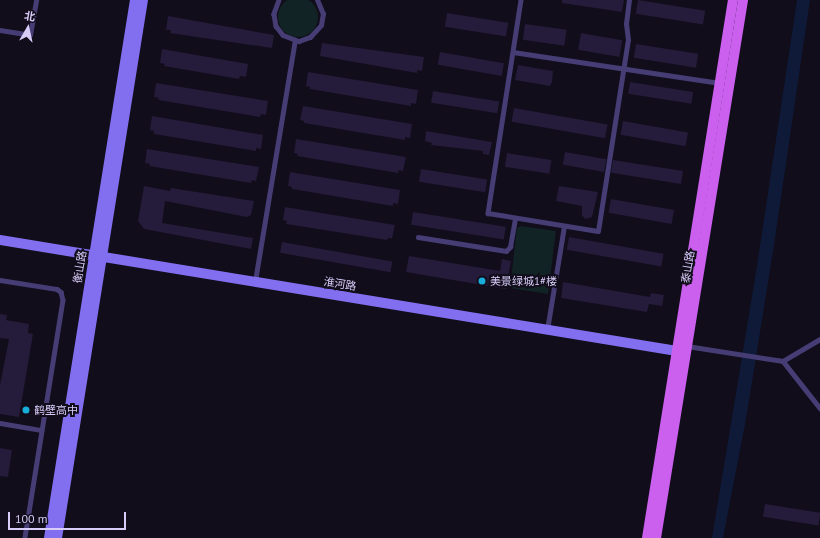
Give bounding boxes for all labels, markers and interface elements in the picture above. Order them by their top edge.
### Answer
north arrow [8,8,48,48]
text: 北 [23,8,36,24]
street label: 衡山路 [71,250,89,284]
street label: 泰山路 [679,250,697,284]
place label: 美景绿城1#楼 [490,274,557,288]
street label: 淮河路 [323,275,357,293]
marker: 美景绿城1#楼 [477,276,487,286]
place label: 鹤壁高中 [34,403,78,417]
marker: 鹤壁高中 [21,405,31,415]
scale bar [10,504,128,530]
text: 100 m [15,511,48,526]

